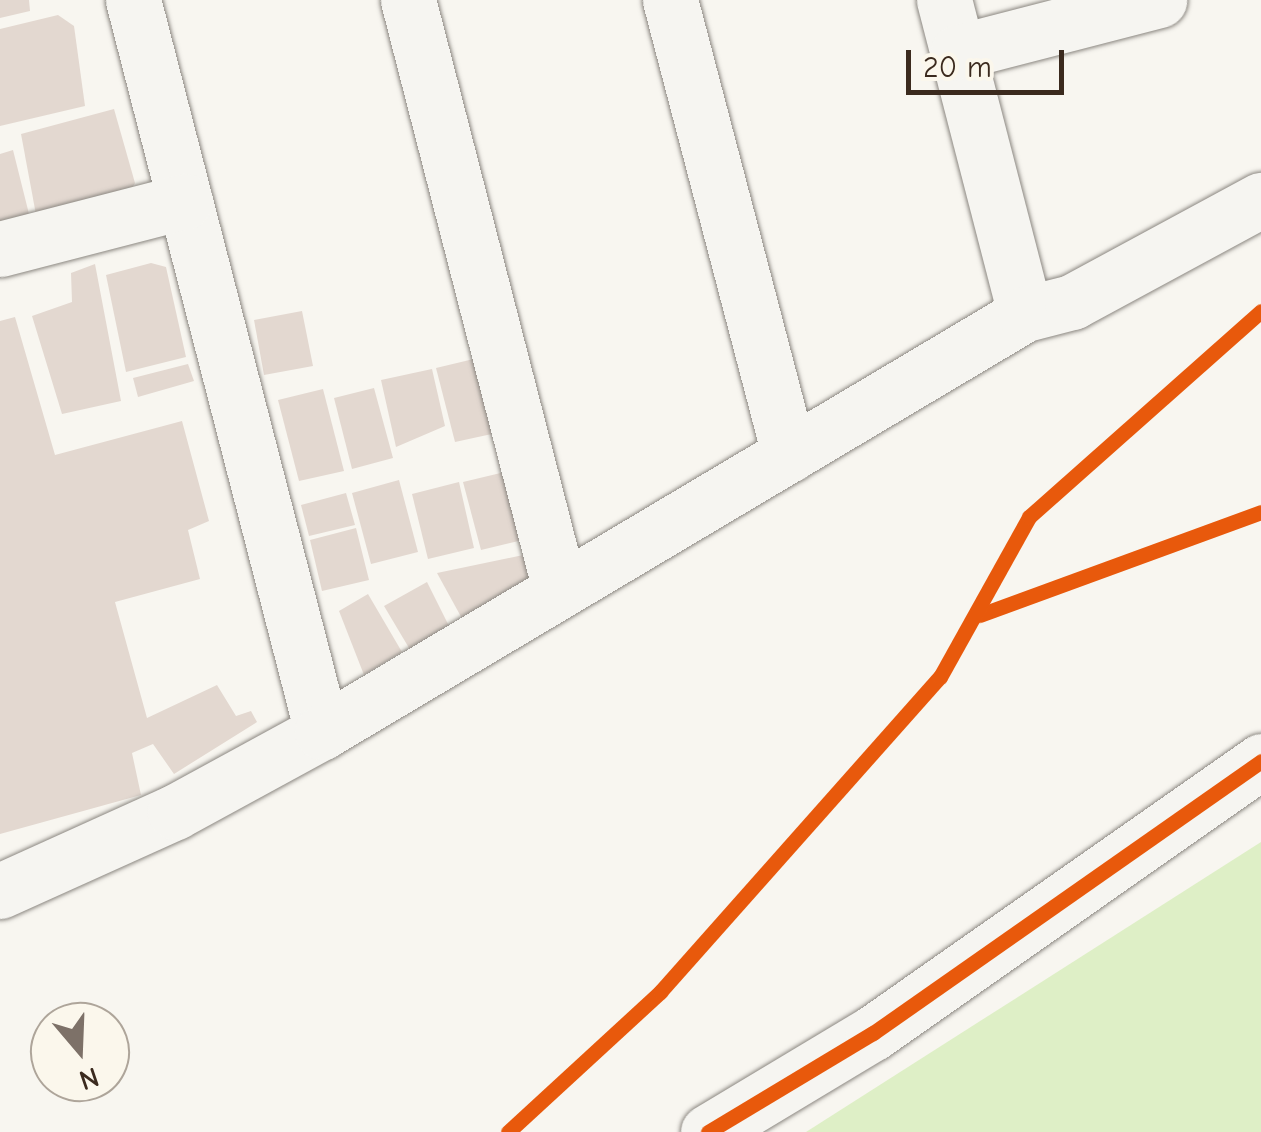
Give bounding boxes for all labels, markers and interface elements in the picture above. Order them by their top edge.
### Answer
scale bar [911,30,1068,92]
text: 20 m [923,50,992,85]
north arrow [30,1002,130,1102]
text: N [75,1060,103,1097]

